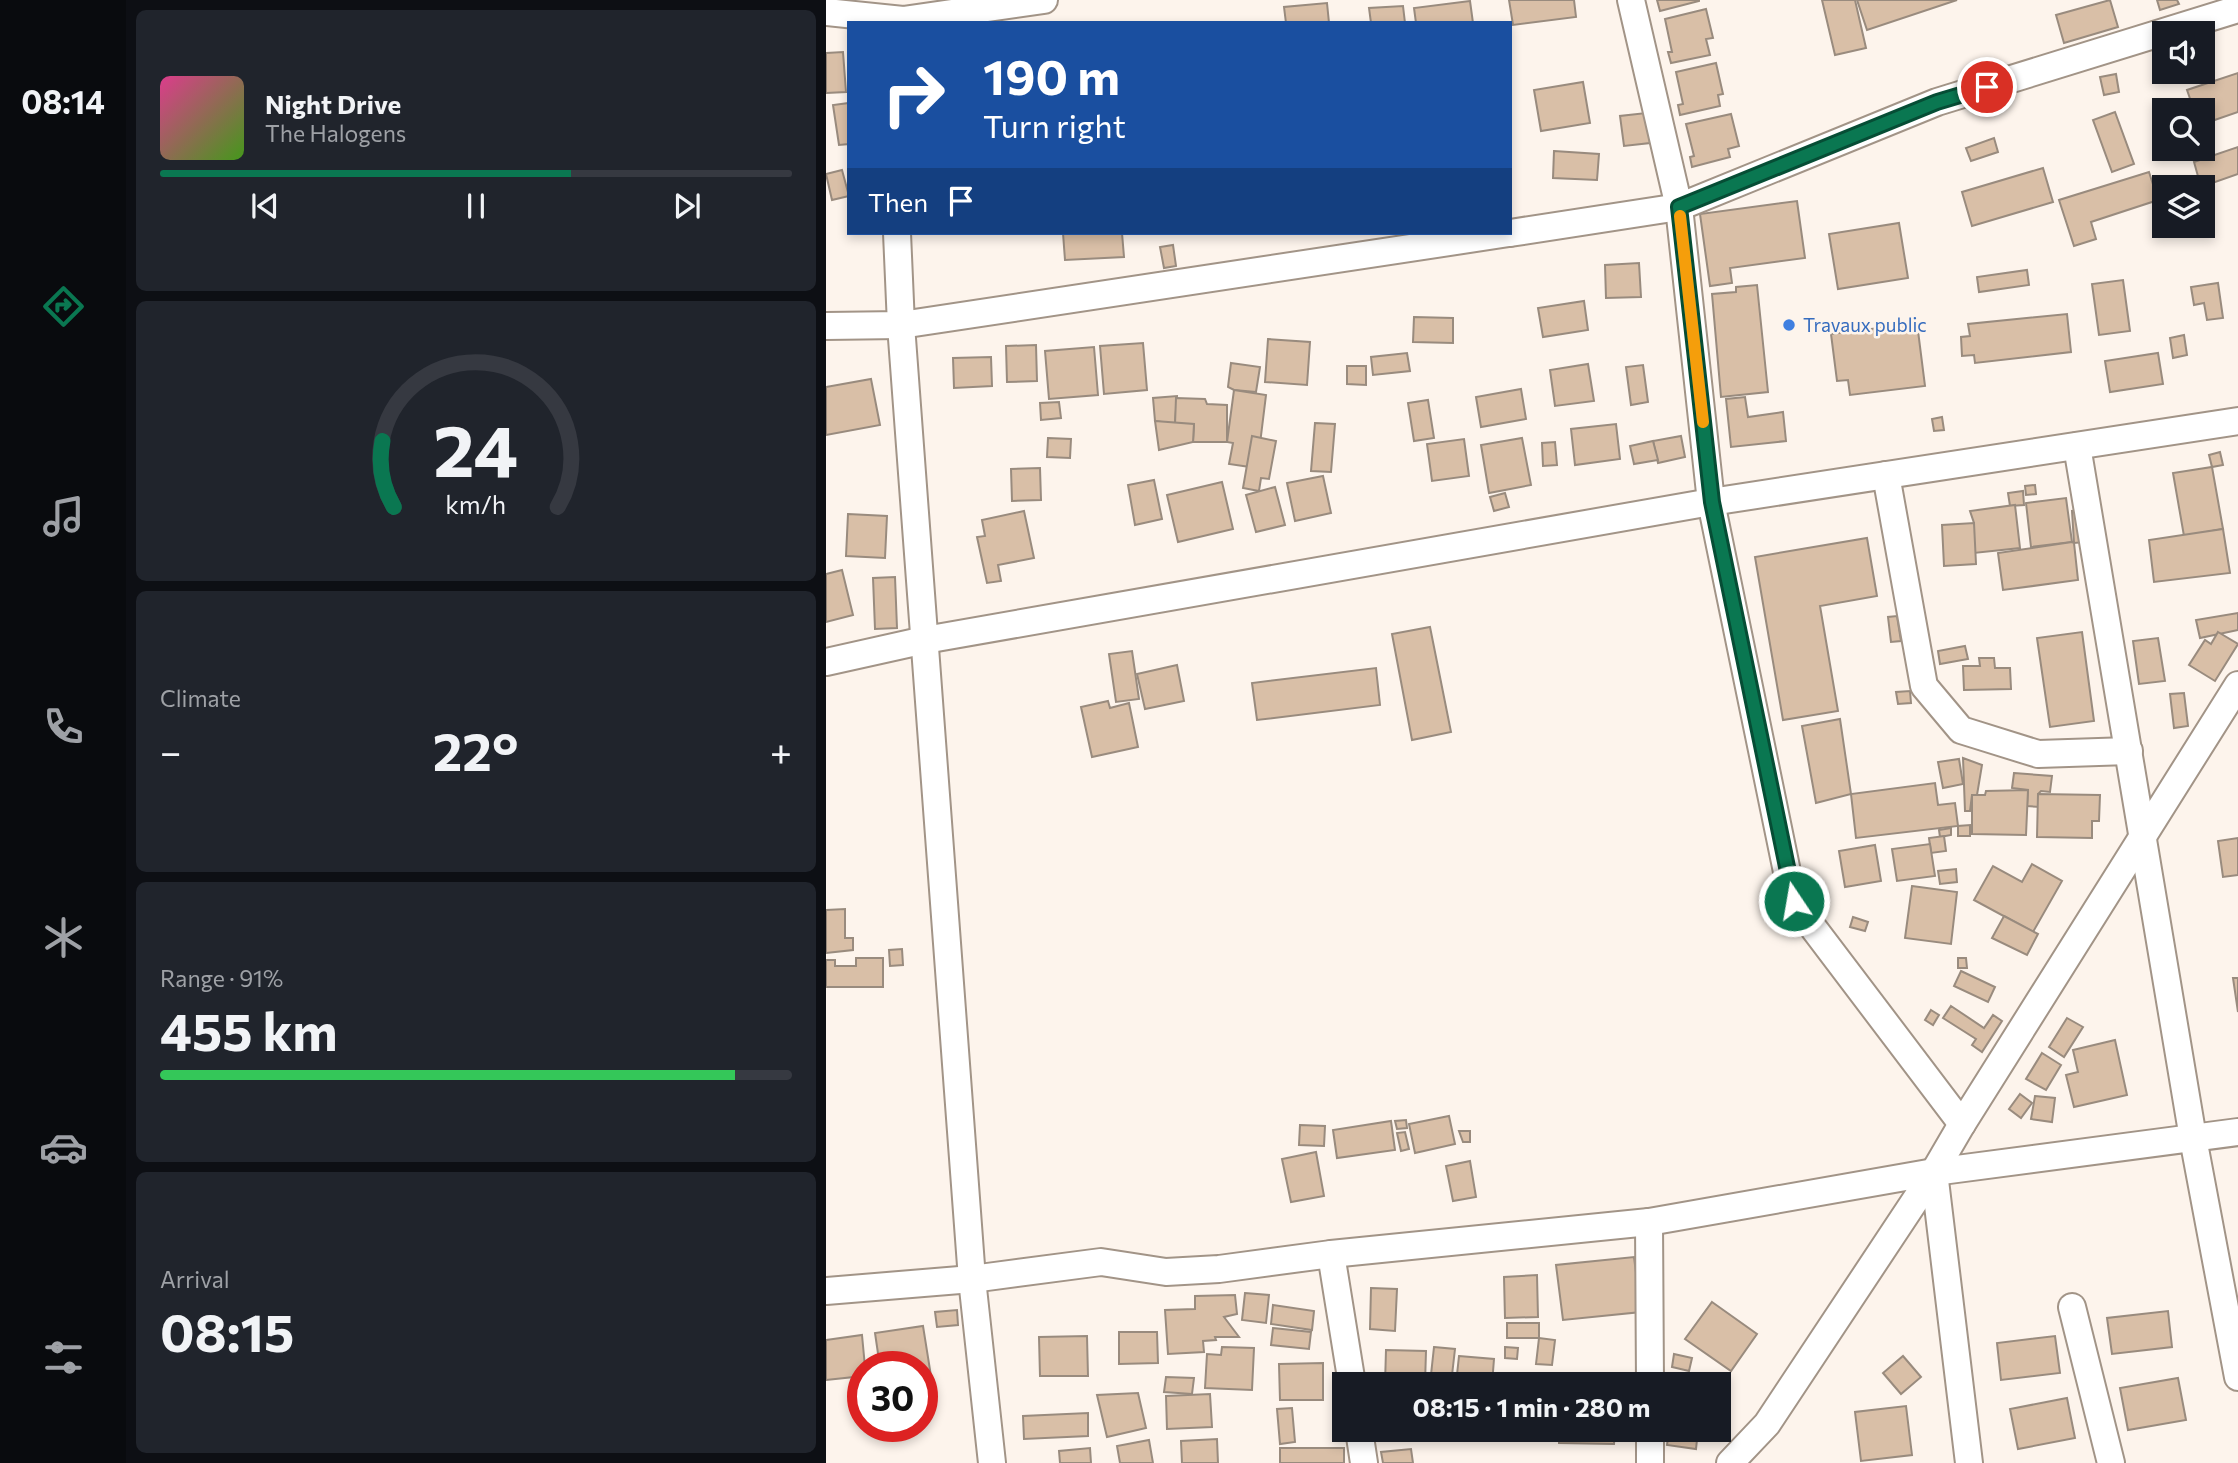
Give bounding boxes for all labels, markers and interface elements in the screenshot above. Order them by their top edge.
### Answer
map controls [2152,21,2215,238]
button: sound [2152,21,2215,84]
text: 190 m [983,45,1120,105]
icon: right [868,49,959,140]
pin [1957,57,2017,117]
icon: arrive [1968,68,2006,106]
text: 08:14 [21,81,105,121]
text: Night Drive [265,88,401,119]
button: search [2152,98,2215,161]
text: Turn right [983,105,1126,145]
text: The Halogens [265,119,406,147]
button: layers [2152,175,2215,238]
icon: arrive [942,182,980,220]
text: Then [868,186,928,217]
icon: previous [246,187,284,225]
icon: pause [457,187,495,225]
icon: next [668,187,706,225]
icon: directions [39,282,88,331]
place label: Travaux public [1803,313,1927,336]
marker: Travaux public [1781,317,1797,333]
text: 24 [433,403,519,492]
text: km/h [446,489,506,519]
icon: music [39,492,88,541]
text: Climate [160,684,241,712]
icon: phone [39,702,88,751]
text: 22° [433,718,518,782]
text: − [160,727,182,774]
text: + [770,727,792,774]
position arrow [1757,864,1831,938]
icon: climate [39,913,88,962]
text: Range · 91% [160,964,283,992]
text: 455 km [160,998,338,1062]
icon: car [39,1123,88,1172]
text: Arrival [160,1265,230,1293]
text: 08:15 [160,1299,294,1363]
icon: filters [39,1333,88,1382]
speed limit sign: 30 [847,1351,938,1442]
text: 08:15 · 1 min · 280 m [1412,1391,1651,1422]

